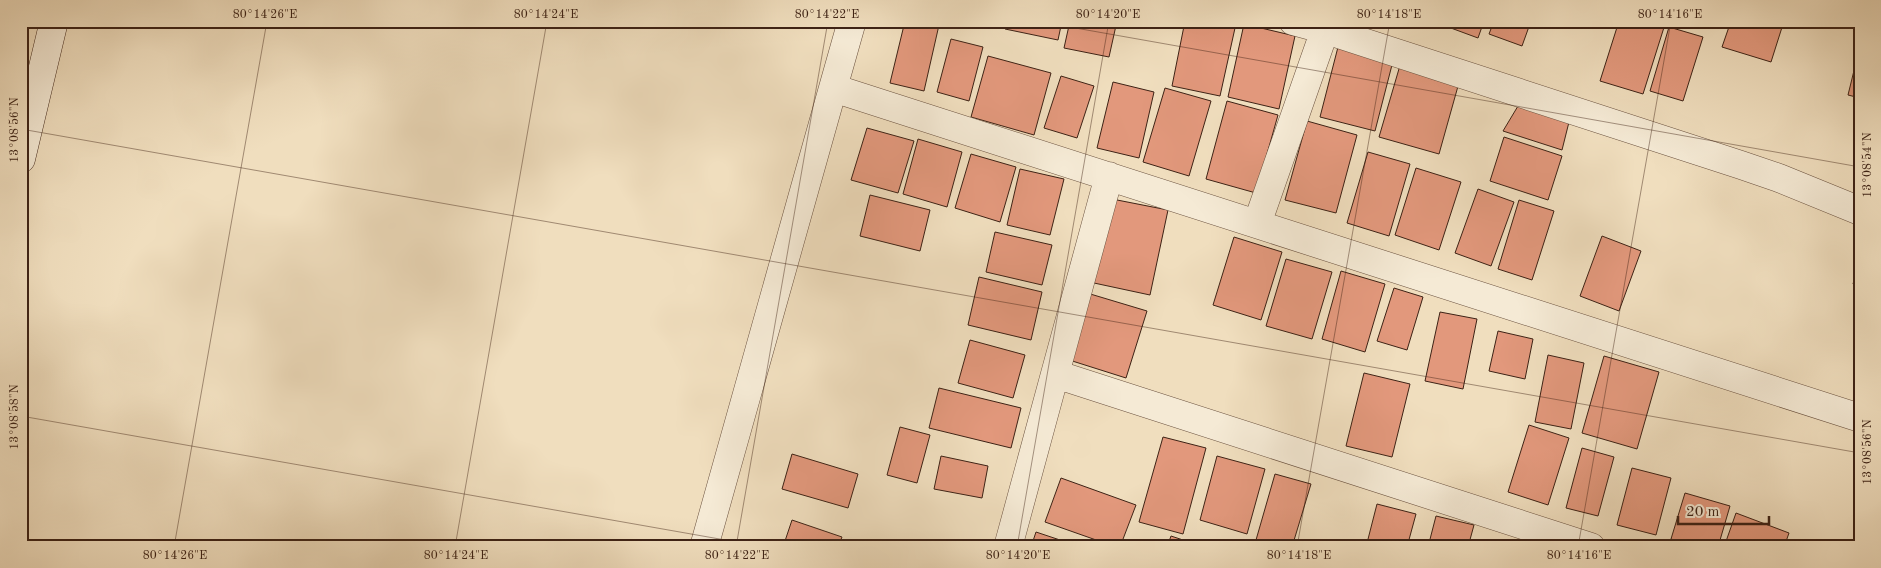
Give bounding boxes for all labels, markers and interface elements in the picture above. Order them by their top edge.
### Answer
text: 80°14'26"E [233,9,297,21]
text: 80°14'24"E [514,9,578,21]
text: 80°14'22"E [795,9,859,21]
text: 80°14'20"E [1076,9,1140,21]
text: 80°14'18"E [1357,9,1421,21]
text: 80°14'16"E [1638,9,1702,21]
text: 13°08'56"N [8,97,21,163]
text: 13°08'54"N [1861,132,1874,198]
text: 13°08'58"N [8,384,21,450]
text: 13°08'56"N [1861,419,1874,485]
scale bar [1678,493,1770,525]
text: 20 m [1686,505,1720,520]
text: 80°14'26"E [143,550,207,562]
text: 80°14'24"E [424,550,488,562]
text: 80°14'22"E [705,550,769,562]
text: 80°14'20"E [986,550,1050,562]
text: 80°14'18"E [1267,550,1331,562]
text: 80°14'16"E [1547,550,1611,562]

